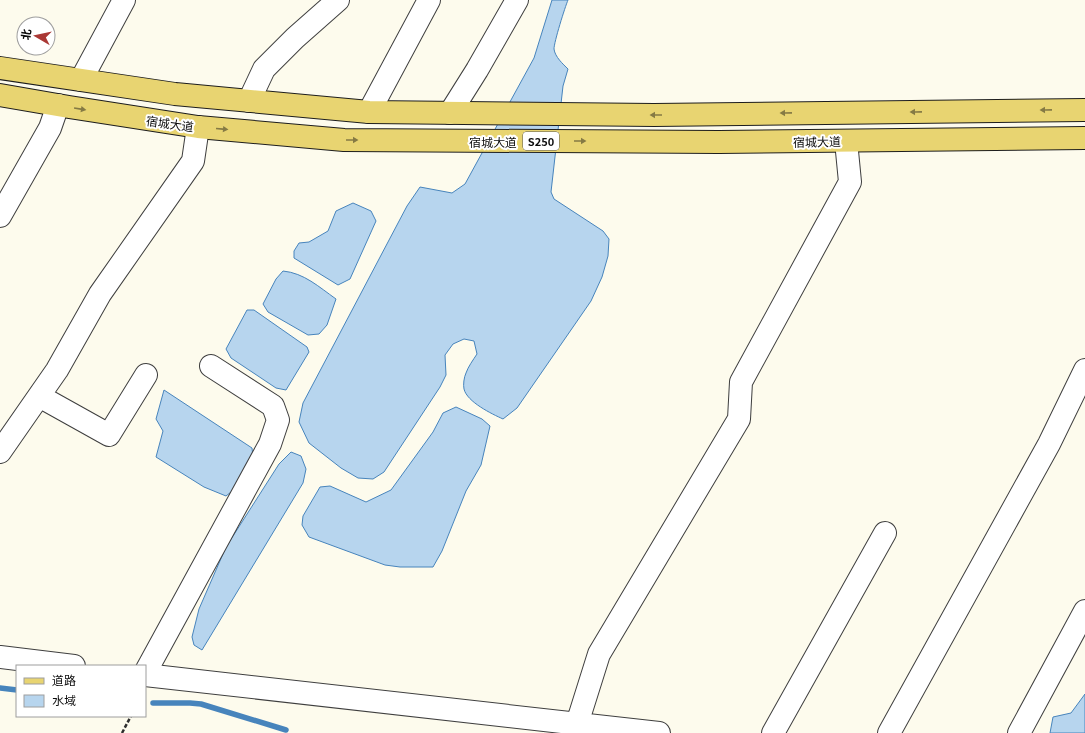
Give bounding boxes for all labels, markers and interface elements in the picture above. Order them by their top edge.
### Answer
north arrow [16,16,56,56]
text: 北 [16,28,34,41]
one-way arrow [74,106,86,112]
one-way arrow [1039,107,1052,113]
one-way arrow [909,109,922,115]
one-way arrow [779,110,792,116]
street label: 宿城大道 [145,111,195,135]
one-way arrow [649,112,662,118]
one-way arrow [216,126,228,132]
road number: S250 [523,132,559,150]
street label: 宿城大道 [793,132,841,150]
street label: 宿城大道 [469,133,517,150]
one-way arrow [346,137,359,143]
one-way arrow [574,138,587,144]
legend [16,665,146,717]
text: 道路 [52,671,76,688]
text: 水域 [52,691,76,708]

